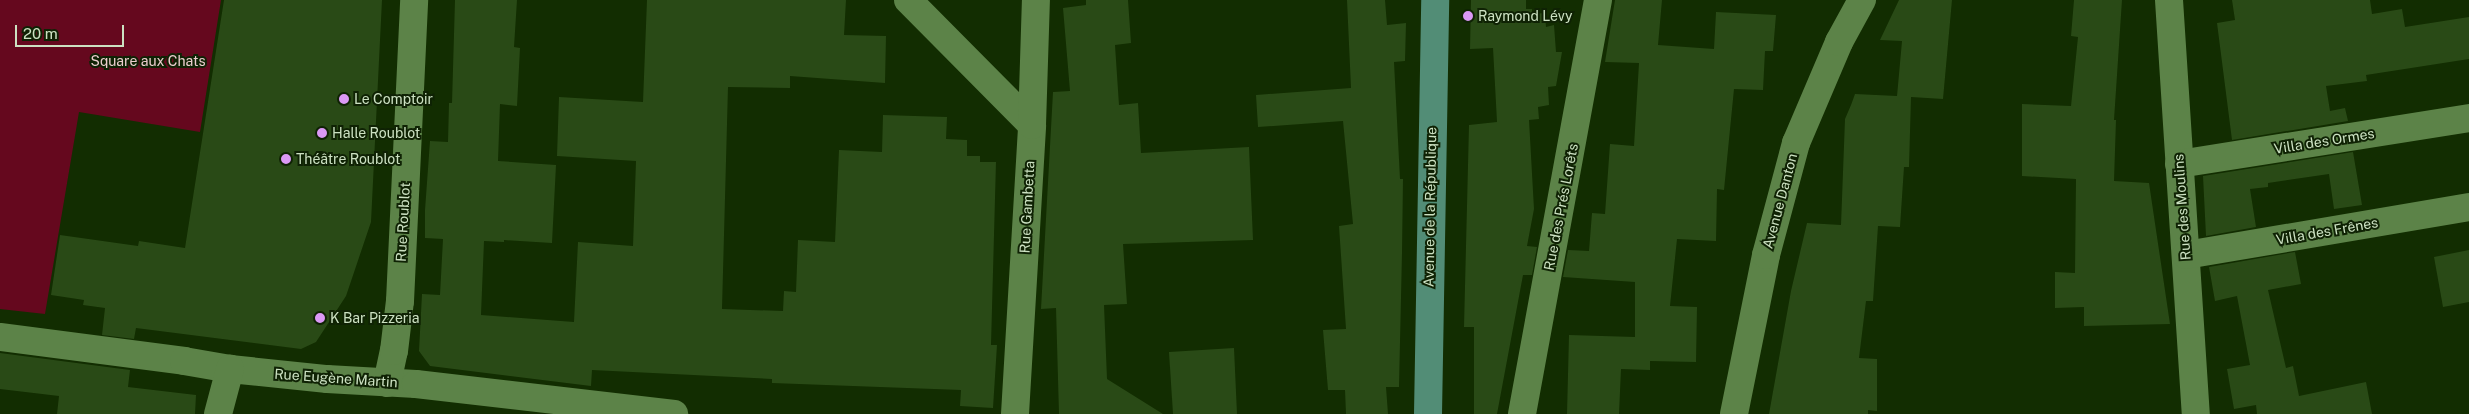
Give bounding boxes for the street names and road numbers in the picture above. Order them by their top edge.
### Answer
street label: Villa des Ormes [2272,125,2376,157]
street label: Avenue de la République [1420,127,1440,287]
street label: Rue des Prés Lorêts [1540,142,1582,272]
street label: Avenue Danton [1759,152,1801,250]
street label: Rue des Moulins [2170,153,2194,261]
street label: Rue Gambetta [1016,160,1038,254]
street label: Rue Roublot [393,182,413,262]
street label: Villa des Frênes [2274,214,2380,248]
street label: Rue Eugène Martin [274,365,398,391]

